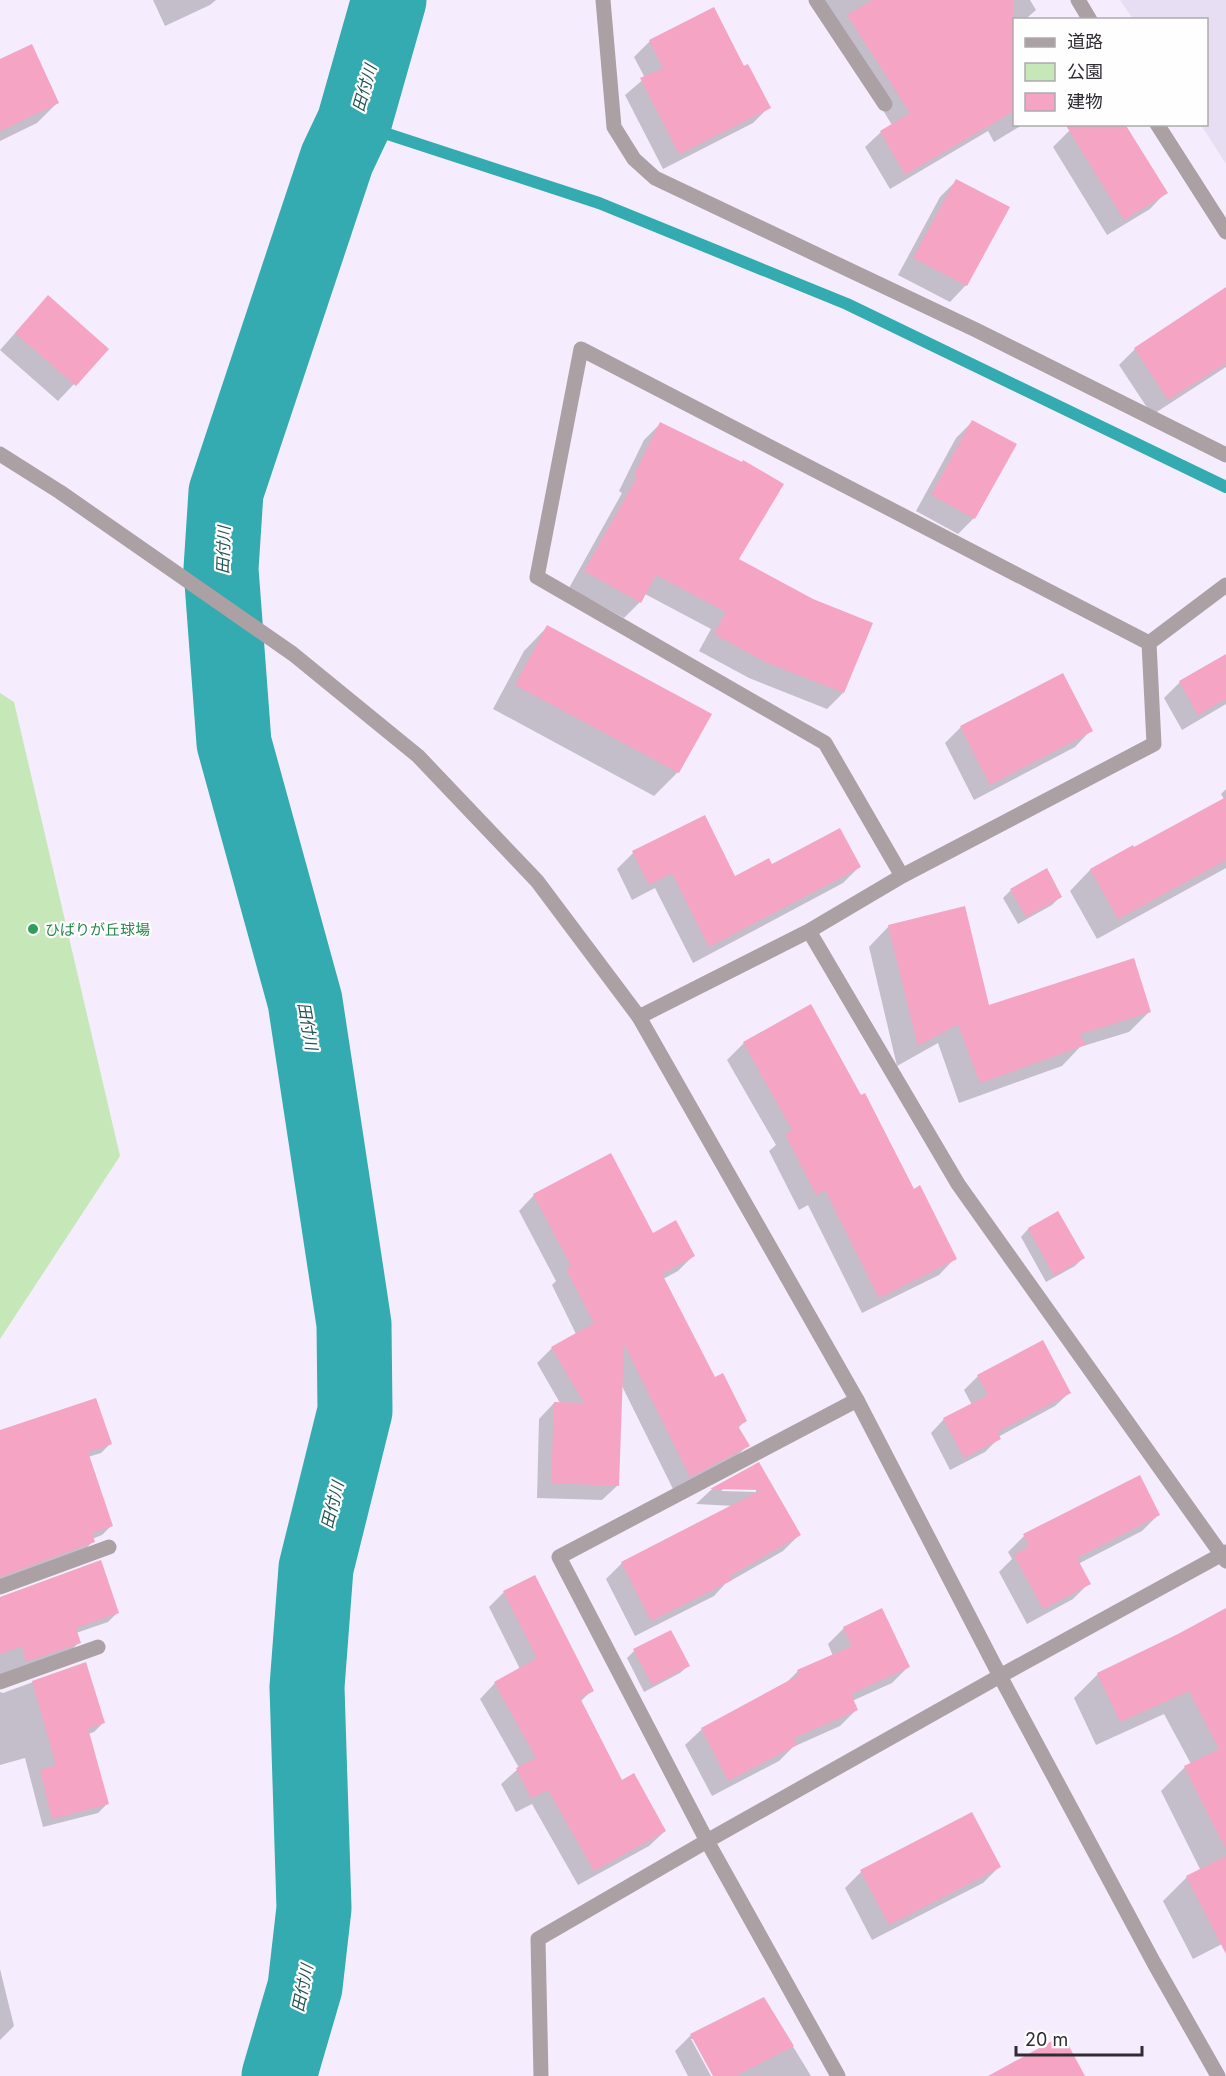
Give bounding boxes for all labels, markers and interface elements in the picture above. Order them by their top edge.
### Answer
legend [1013,18,1208,126]
text: 道路 [1067,31,1103,52]
water label: 田付川 [348,60,381,114]
text: 公園 [1067,61,1103,82]
text: 建物 [1067,91,1103,112]
water label: 田付川 [212,524,234,574]
place label: ひばりが丘球場 [45,920,150,939]
marker: ひばりが丘球場 [26,922,40,936]
water label: 田付川 [294,1001,322,1053]
water label: 田付川 [316,1477,348,1531]
water label: 田付川 [287,1960,317,2014]
scale bar [1016,2019,1142,2057]
text: 20 m [1025,2029,1068,2050]

